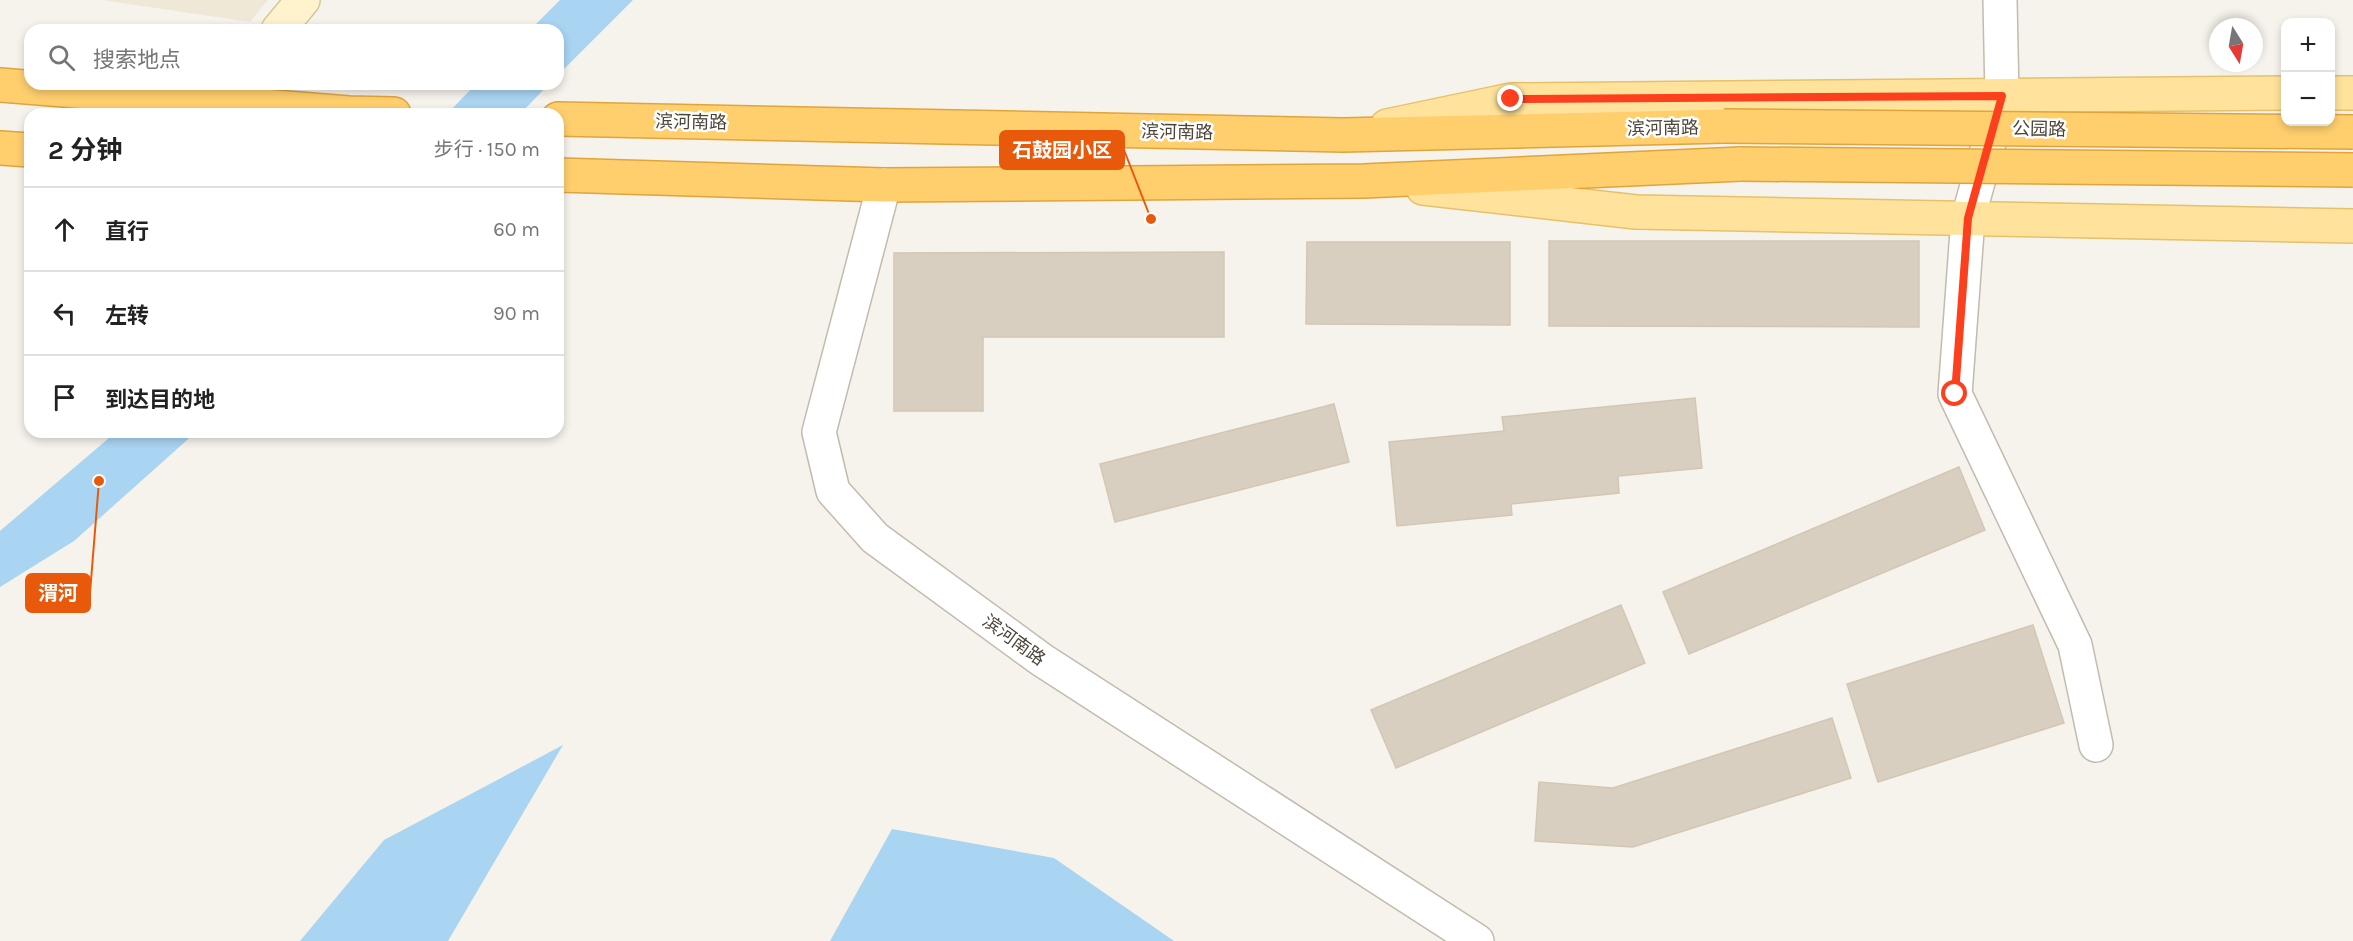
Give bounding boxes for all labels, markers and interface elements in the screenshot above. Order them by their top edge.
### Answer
north arrow [2209,18,2263,72]
map controls [2281,18,2335,126]
button: + [2281,18,2335,72]
search box [24,24,564,90]
icon: search [45,41,78,74]
text: 搜索地点 [93,47,181,73]
button: − [2281,72,2335,126]
route end [1497,85,1523,111]
street label: 滨河南路 [655,110,727,134]
street label: 滨河南路 [1627,116,1699,140]
street label: 公园路 [2012,118,2066,140]
street label: 滨河南路 [1141,120,1213,144]
callout: 石鼓园小区 [1000,131,1124,169]
text: 2 分钟 [48,135,122,166]
text: 步行 · 150 m [434,138,540,161]
text: 石鼓园小区 [1012,139,1112,162]
icon: ahead [48,213,81,246]
text: 60 m [493,218,540,241]
text: 直行 [105,219,149,245]
icon: left [48,297,81,330]
text: 90 m [493,302,540,325]
text: 左转 [105,303,149,329]
route start [1941,380,1967,406]
icon: arrive [48,381,81,414]
text: 到达目的地 [105,387,215,413]
callout: 渭河 [26,574,90,612]
text: 渭河 [38,582,78,605]
street label: 滨河南路 [978,610,1050,670]

